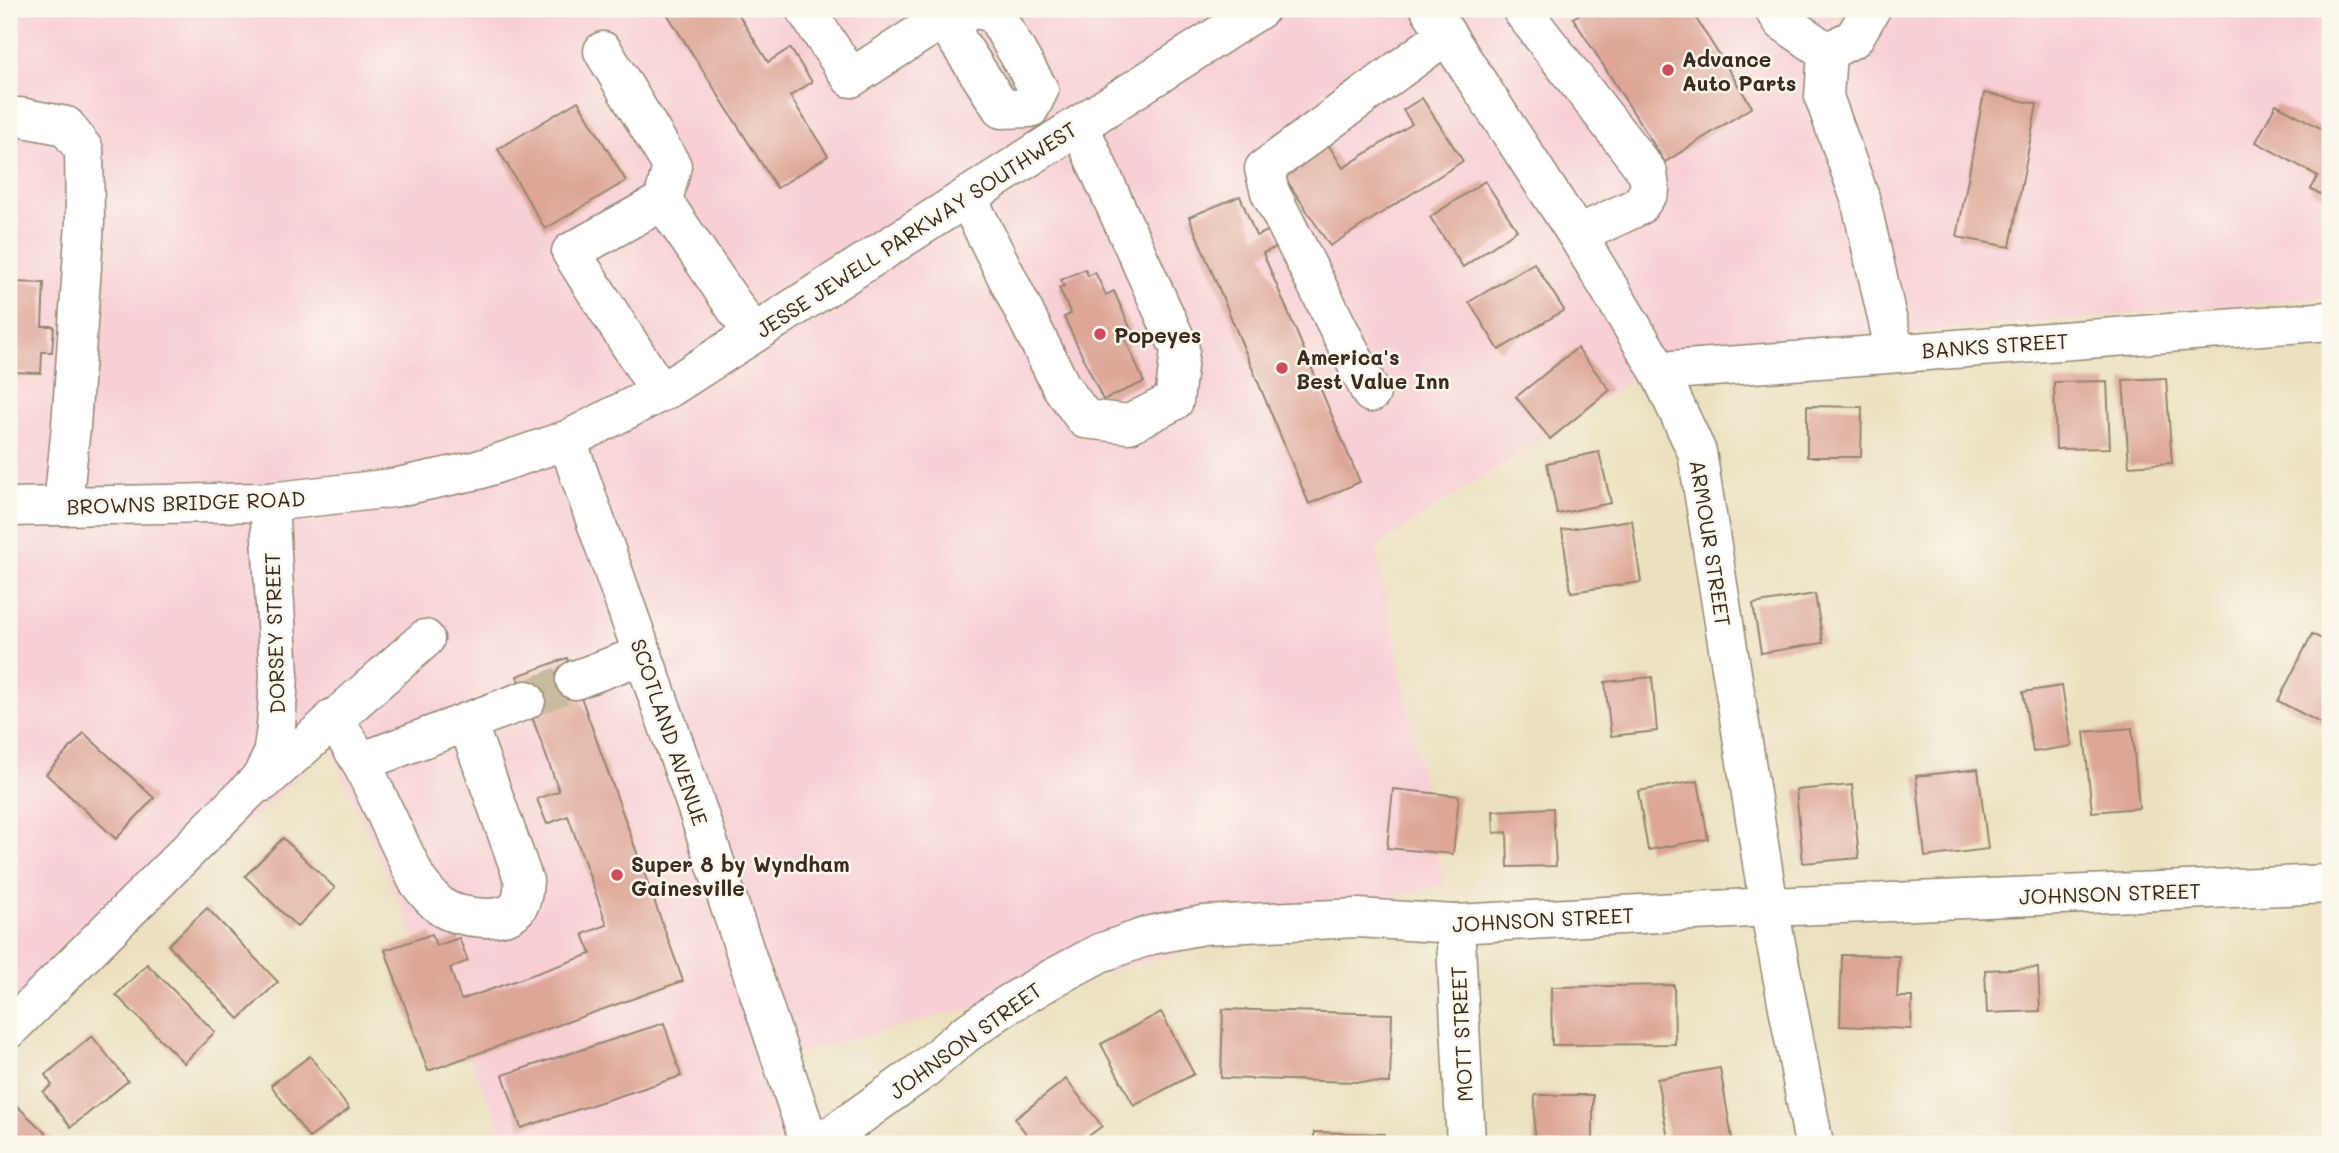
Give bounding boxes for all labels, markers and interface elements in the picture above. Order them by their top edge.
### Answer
place label: Advance Auto Parts [1682,45,1796,96]
marker: Advance Auto Parts [1660,62,1676,78]
street label: JESSE JEWELL PARKWAY SOUTHWEST [750,115,1082,343]
place label: Popeyes [1114,321,1201,349]
marker: Popeyes [1092,326,1108,342]
street label: BANKS STREET [1921,326,2069,364]
place label: America's Best Value Inn [1296,343,1450,394]
marker: America's Best Value Inn [1274,360,1290,376]
street label: ARMOUR STREET [1685,458,1737,628]
street label: BROWNS BRIDGE ROAD [66,484,306,520]
street label: DORSEY STREET [258,552,290,714]
street label: SCOTLAND AVENUE [625,635,715,829]
place label: Super 8 by Wyndham Gainesville [631,850,850,901]
marker: Super 8 by Wyndham Gainesville [609,867,625,883]
street label: JOHNSON STREET [2019,876,2201,910]
street label: JOHNSON STREET [1451,901,1635,937]
street label: MOTT STREET [1444,965,1478,1103]
street label: JOHNSON STREET [883,976,1047,1104]

